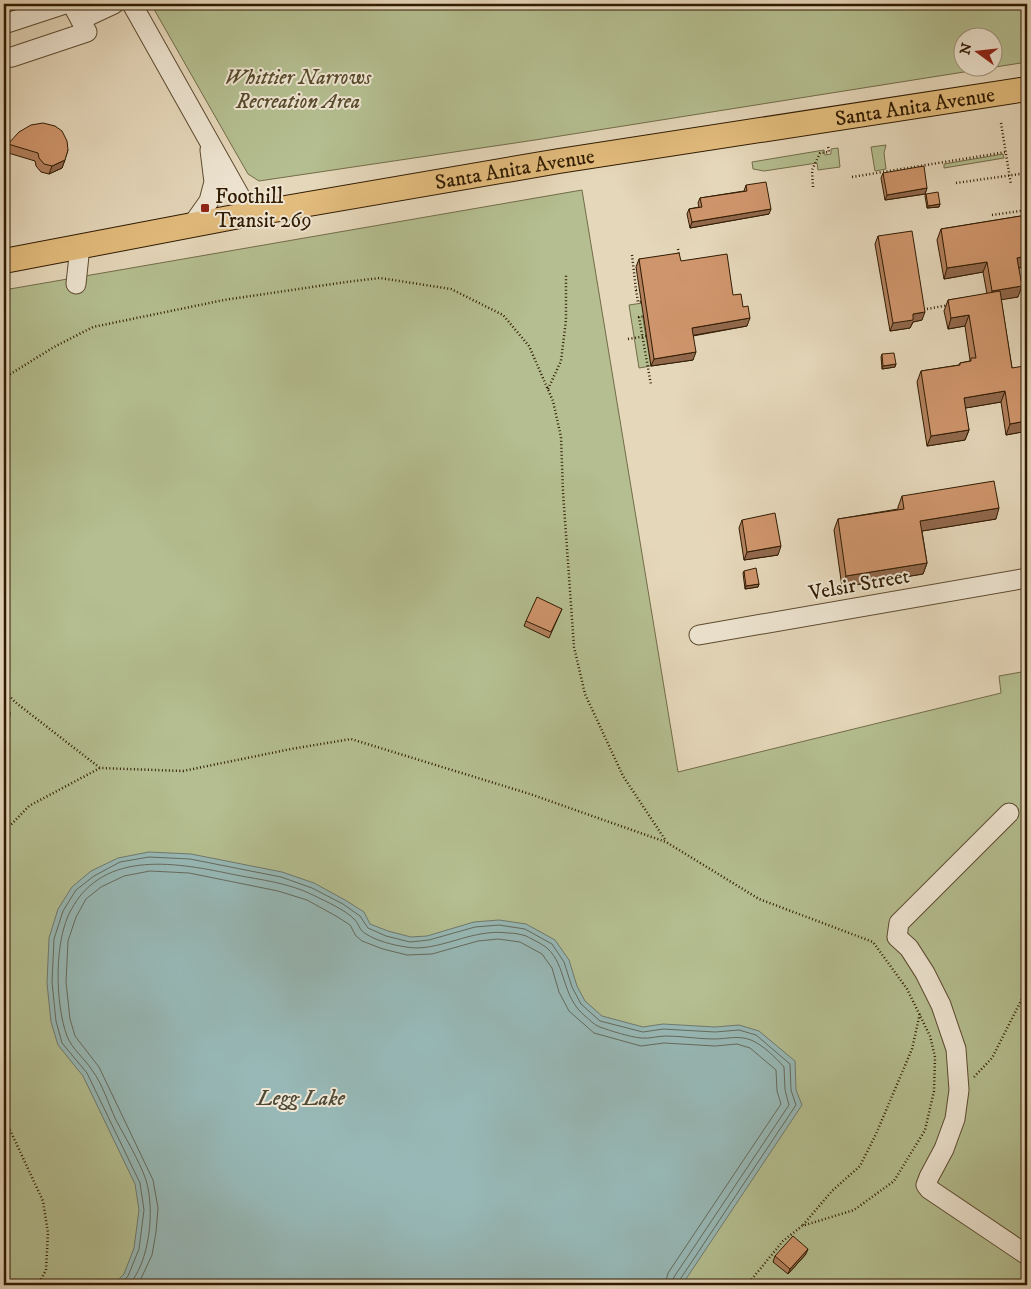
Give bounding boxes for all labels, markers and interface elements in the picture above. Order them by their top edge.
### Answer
north arrow [954,28,1004,78]
text: N [956,41,977,57]
park label: Whittier Narrows Recreation Area [225,65,372,115]
street label: Santa Anita Avenue [833,82,997,132]
street label: Santa Anita Avenue [433,144,597,196]
place label: Foothill Transit 269 [215,184,312,234]
marker: Foothill Transit 269 [199,202,211,214]
street label: Velsir Street [806,563,912,607]
water label: Legg Lake [255,1085,346,1112]

